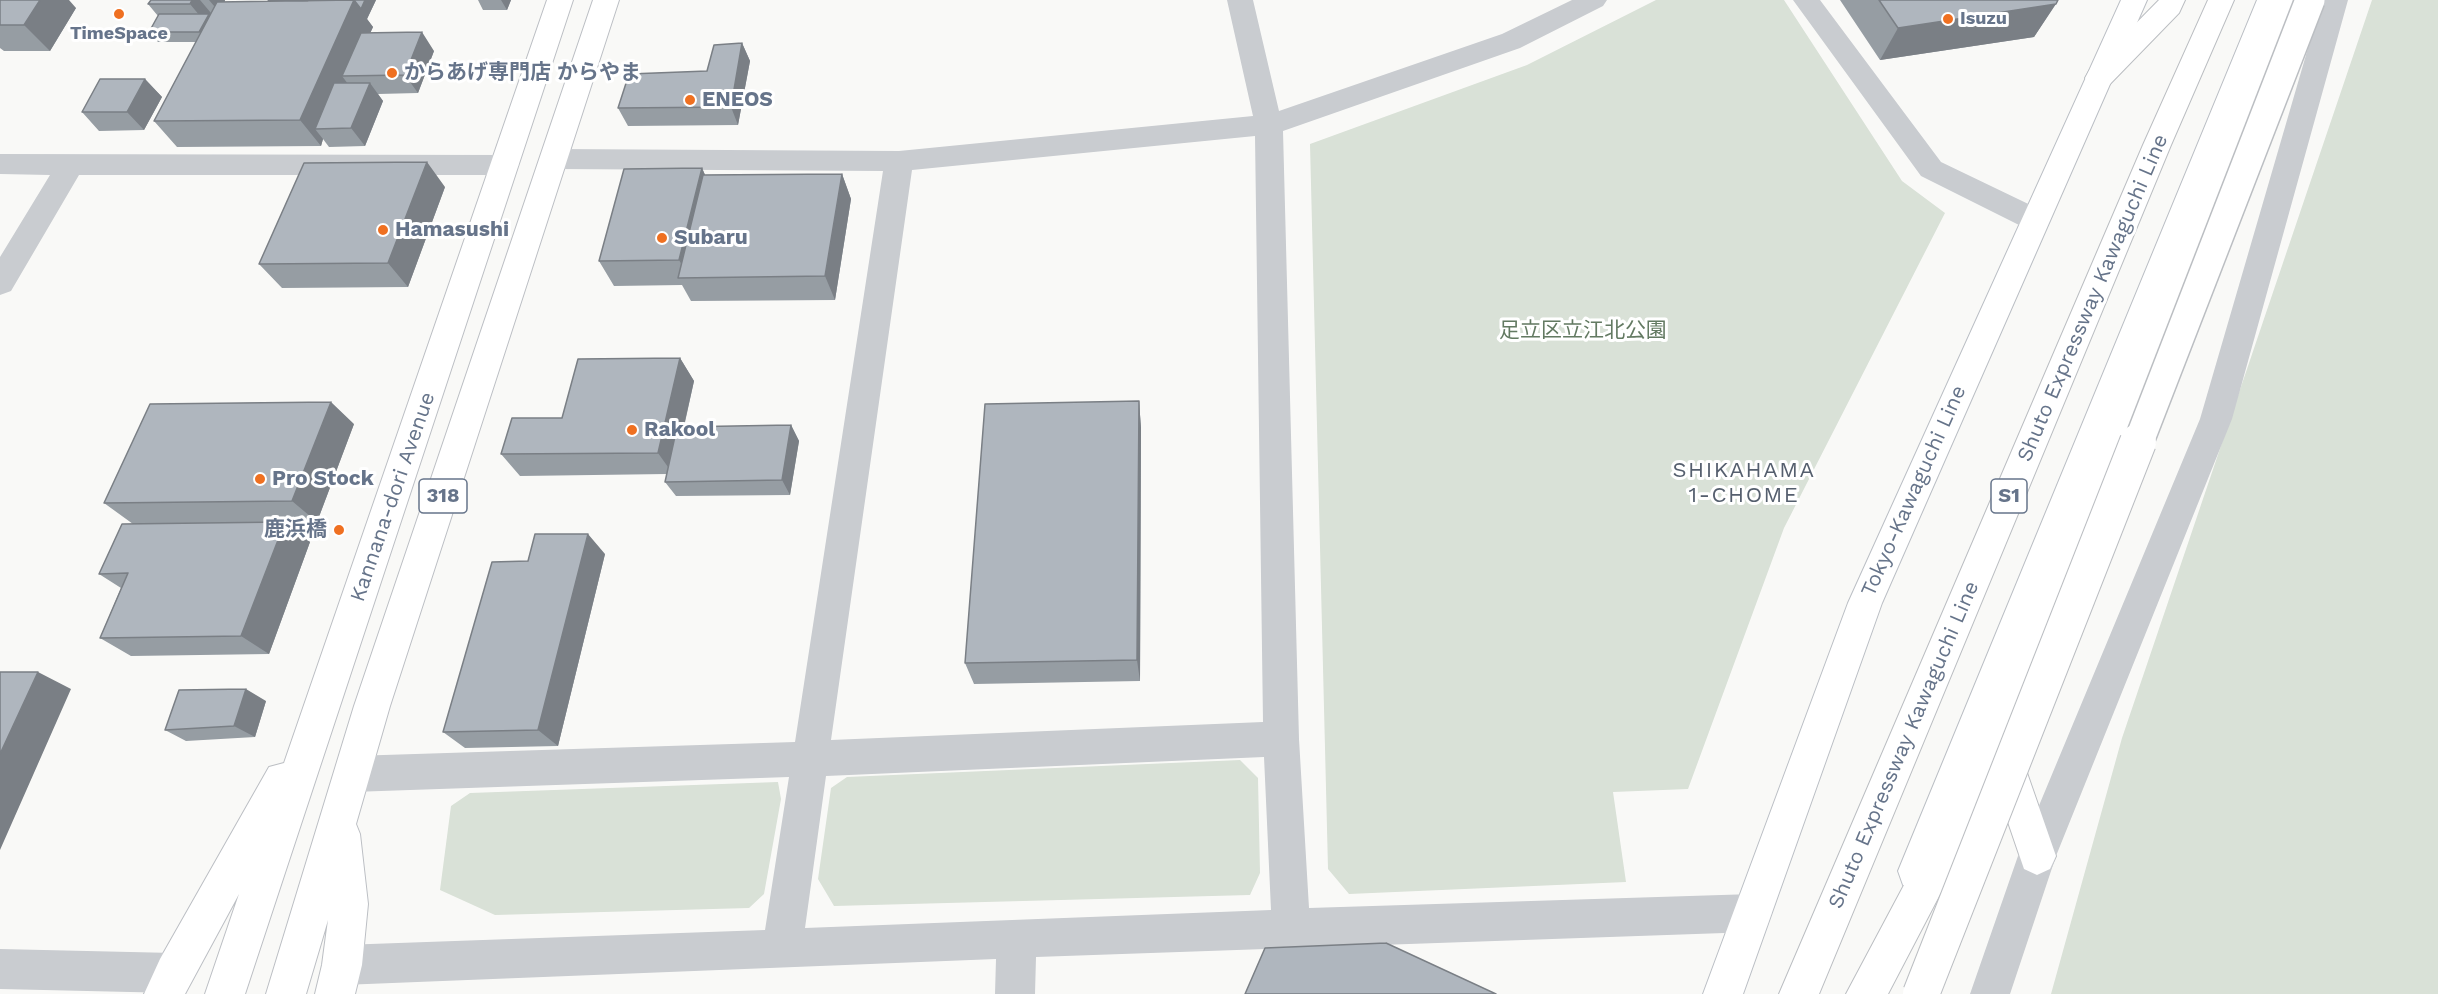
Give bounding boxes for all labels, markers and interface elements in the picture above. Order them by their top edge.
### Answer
marker: TimeSpace [112,7,126,21]
place label: Isuzu [1960,8,2007,30]
marker: Isuzu [1941,12,1955,26]
place label: TimeSpace [70,23,168,45]
place label: からあげ専門店 からやま [404,60,641,86]
marker: からあげ専門店 からやま [385,66,399,80]
place label: ENEOS [702,87,773,113]
marker: ENEOS [683,93,697,107]
street label: Shuto Expressway Kawaguchi Line [2012,130,2174,466]
place label: Hamasushi [395,217,509,243]
marker: Hamasushi [376,223,390,237]
place label: Subaru [674,225,748,251]
marker: Subaru [655,231,669,245]
park label: 足立区立江北公園 [1499,318,1667,344]
street label: Tokyo-Kawaguchi Line [1856,382,1972,600]
street label: Kannana-dori Avenue [345,389,441,605]
place label: Rakool [644,417,715,443]
marker: Rakool [625,423,639,437]
district label: SHIKAHAMA 1-CHOME [1672,458,1816,510]
place label: Pro Stock [272,466,374,492]
marker: Pro Stock [253,472,267,486]
road number: 318 [419,479,467,513]
road number: S1 [1991,479,2027,513]
place label: 鹿浜橋 [264,517,327,543]
marker: 鹿浜橋 [332,523,346,537]
street label: Shuto Expressway Kawaguchi Line [1823,577,1985,913]

